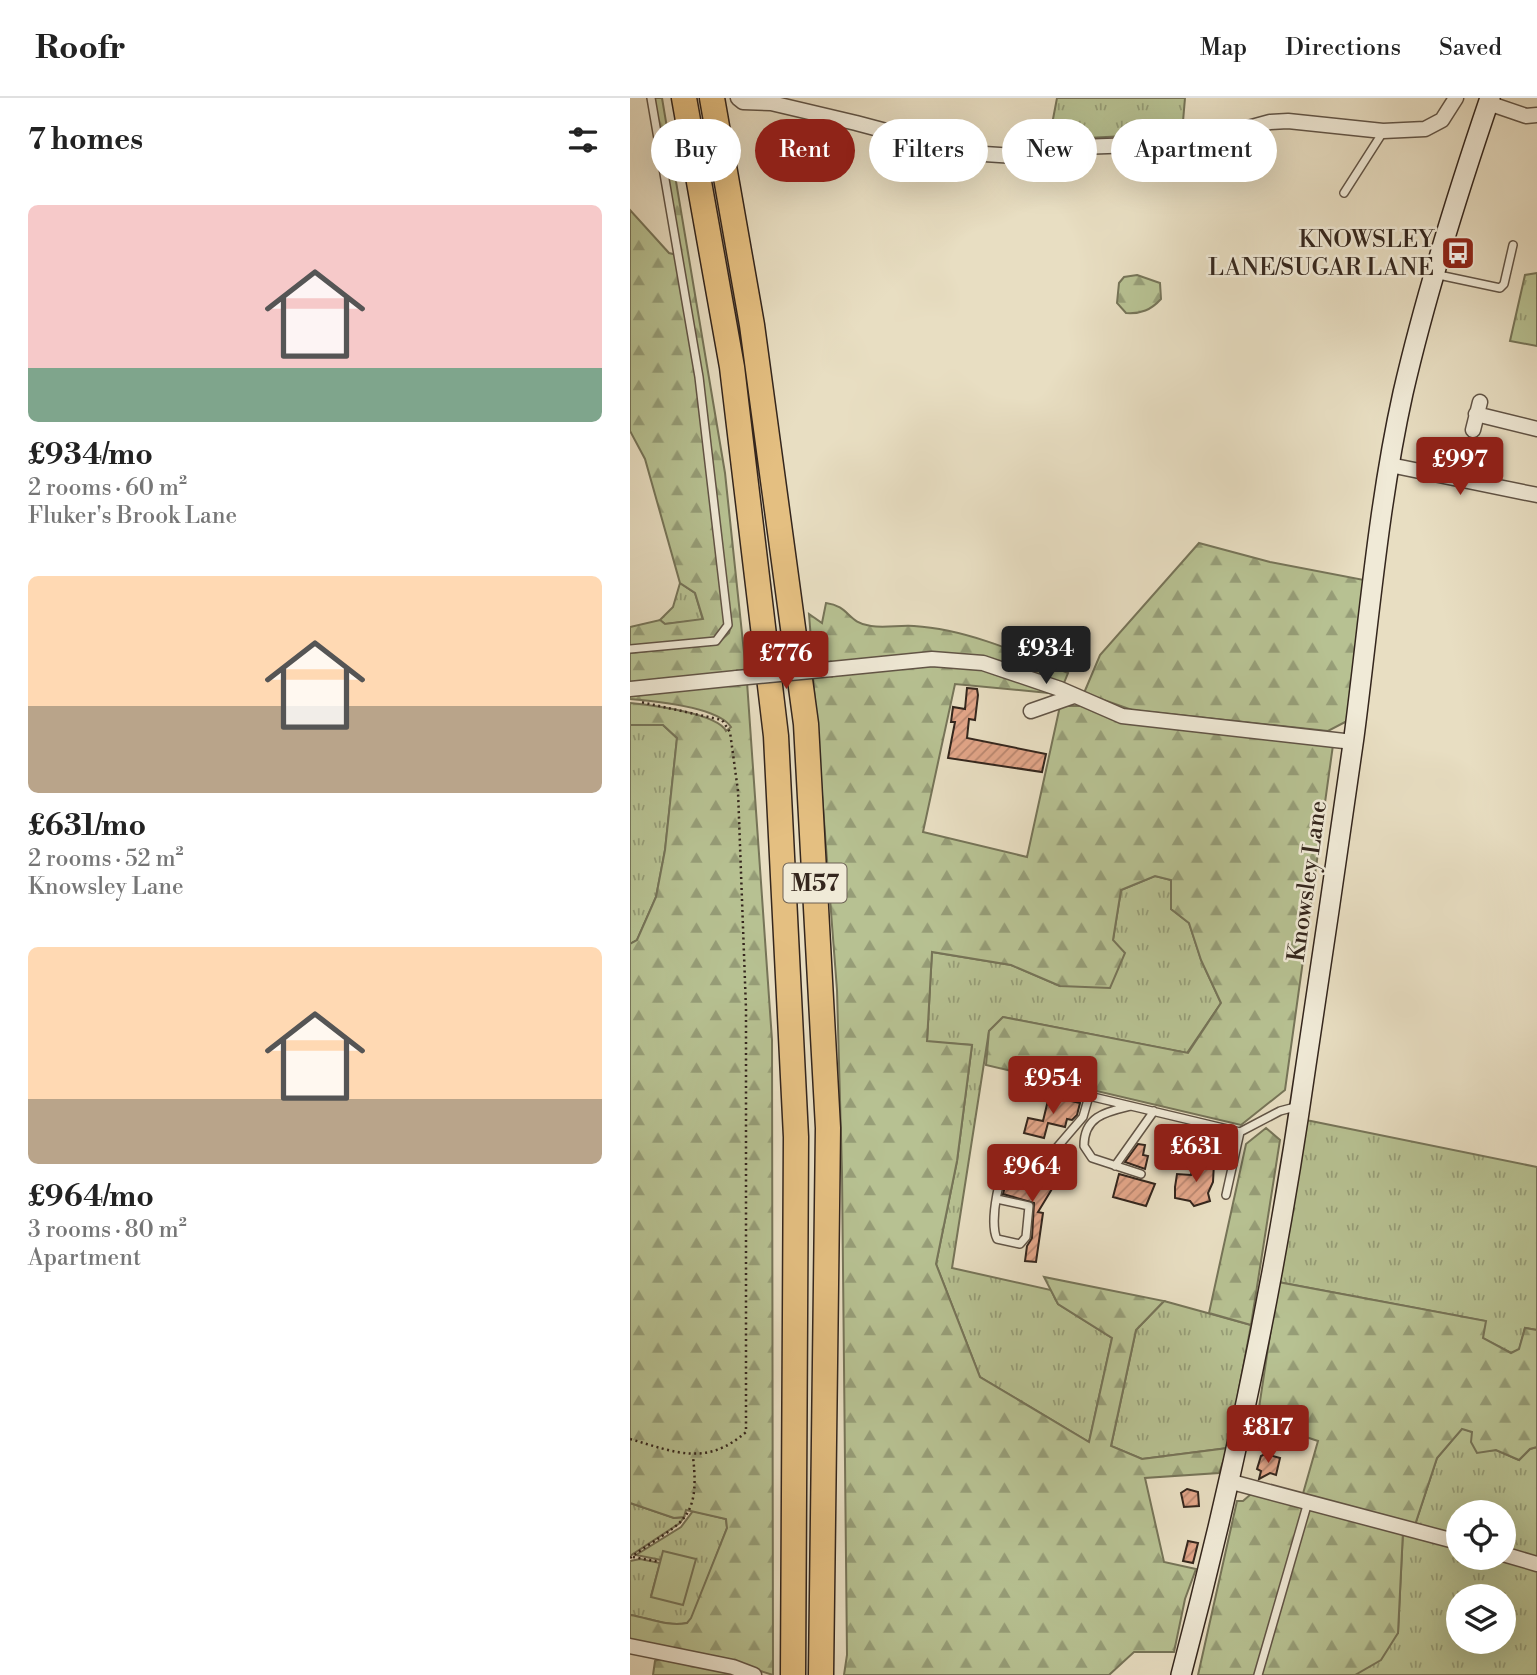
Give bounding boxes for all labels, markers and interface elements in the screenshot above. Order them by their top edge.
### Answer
text: Roofr [35,28,126,69]
text: Map [1200,33,1247,63]
text: Directions [1285,33,1401,63]
text: Saved [1439,33,1502,63]
chip: Buy [651,119,741,182]
chip: Rent [755,119,855,182]
chip: Filters [869,119,988,182]
chip: New [1002,119,1097,182]
chip: Apartment [1111,119,1277,182]
text: 7 homes [28,121,143,159]
icon: filters [564,121,602,159]
place label: KNOWSLEY LANE/SUGAR LANE [1208,225,1435,283]
bus stop icon: KNOWSLEY LANE/SUGAR LANE [1439,234,1477,272]
icon: home [252,251,378,377]
text: £934/mo [28,436,153,474]
pin: £997 [1419,438,1501,497]
text: £997 [1432,446,1488,474]
text: 2 rooms · 60 m² [28,474,187,502]
text: Fluker's Brook Lane [28,502,237,530]
icon: home [252,622,378,748]
pin: £934 [1005,626,1087,686]
pin: £776 [745,632,827,691]
text: £934 [1018,635,1074,663]
text: £776 [759,640,813,668]
street label: Knowsley Lane [1282,799,1334,964]
text: £631/mo [28,807,146,845]
text: 2 rooms · 52 m² [28,845,184,873]
road number: M57 [784,863,846,902]
text: Knowsley Lane [28,873,184,901]
icon: home [252,993,378,1119]
pin: £954 [1012,1056,1094,1116]
text: £954 [1024,1065,1082,1093]
pin: £631 [1155,1124,1237,1184]
text: £631 [1170,1133,1222,1161]
pin: £964 [991,1144,1073,1204]
text: £964 [1003,1153,1061,1181]
text: £964/mo [28,1178,154,1216]
text: 3 rooms · 80 m² [28,1216,187,1244]
text: Apartment [28,1244,141,1272]
pin: £817 [1227,1406,1309,1465]
text: £817 [1243,1414,1293,1442]
map controls [1446,1500,1516,1654]
button: locate [1446,1500,1516,1570]
button: layers [1446,1584,1516,1654]

